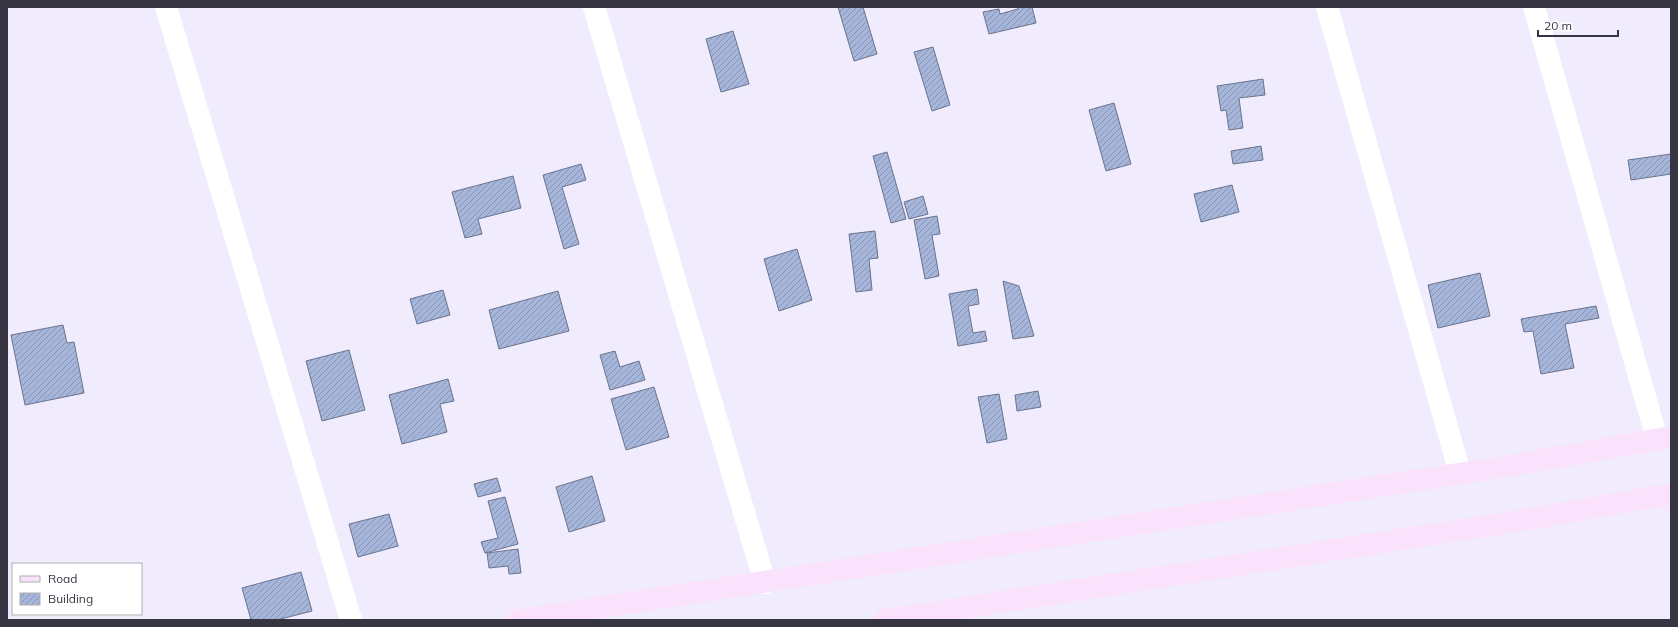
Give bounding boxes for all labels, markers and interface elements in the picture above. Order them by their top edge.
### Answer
scale bar [1538,12,1618,38]
text: 20 m [1544,18,1572,33]
legend [12,563,142,615]
text: Road [48,571,77,586]
text: Building [48,591,93,606]

